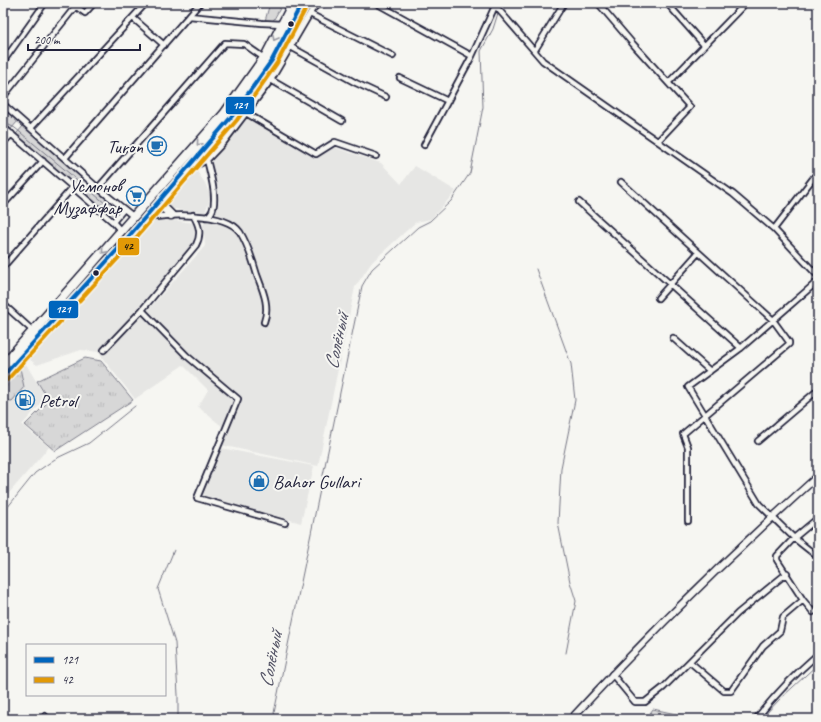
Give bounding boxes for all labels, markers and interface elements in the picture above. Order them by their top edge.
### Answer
unlabelled marker [286,19,296,29]
scale bar [28,26,140,52]
text: 200 m [34,32,61,48]
one-way arrow [273,34,280,41]
line badge: 121 [225,96,255,115]
text: 121 [233,98,248,112]
place label: Turon [107,135,143,159]
cafe icon: Turon [146,135,168,157]
one-way arrow [197,138,204,146]
place label: Усмонов Музаффар [53,174,126,220]
supermarket icon: Усмонов Музаффар [125,185,147,207]
line badge: 42 [117,237,140,256]
text: 42 [123,239,134,253]
one-way arrow [101,246,108,253]
unlabelled marker [91,268,101,278]
line badge: 121 [48,300,79,319]
text: 121 [56,302,71,316]
water label: Солёный [318,307,355,371]
fuel station icon: Petrol [14,389,36,411]
place label: Petrol [39,389,80,413]
shop icon: Bahor Gullari [248,470,270,492]
place label: Bahor Gullari [273,470,362,494]
water label: Солёный [253,625,289,689]
legend [26,644,166,696]
text: 121 [62,652,79,668]
text: 42 [62,672,74,688]

